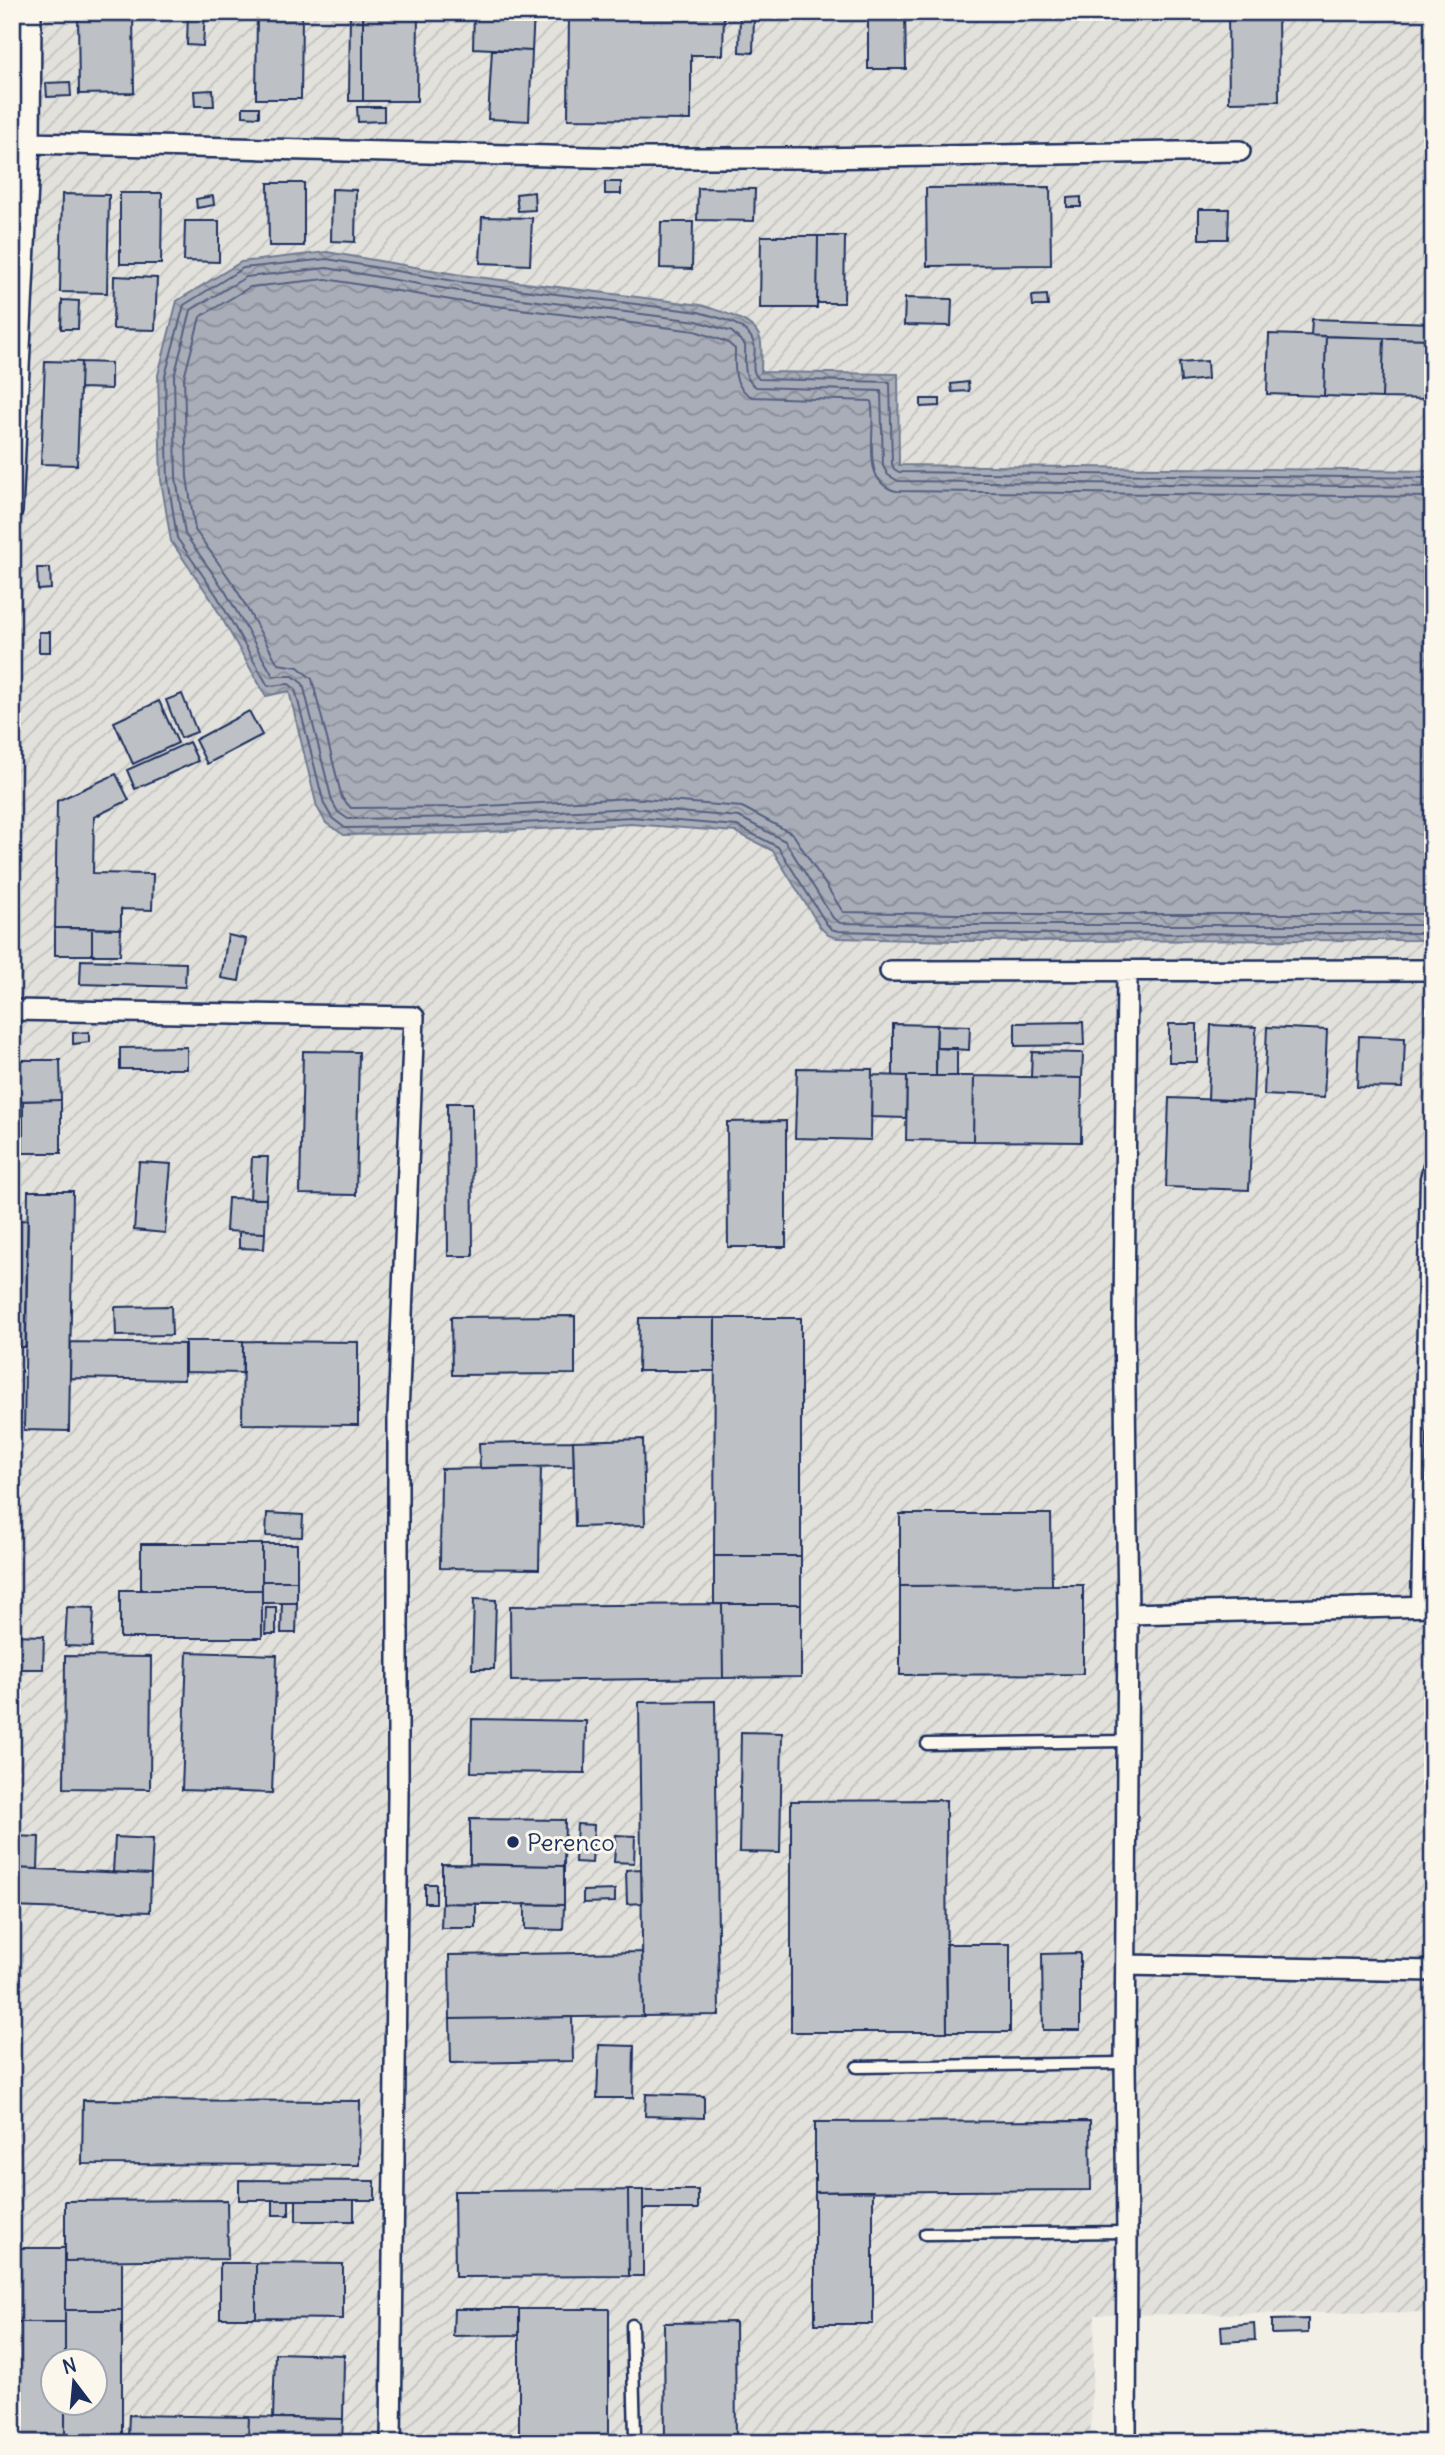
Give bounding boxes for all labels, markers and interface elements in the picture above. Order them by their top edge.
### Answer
place label: Perenco [527,1827,615,1857]
marker: Perenco [505,1834,521,1850]
north arrow [38,2346,108,2416]
text: N [60,2352,79,2379]

